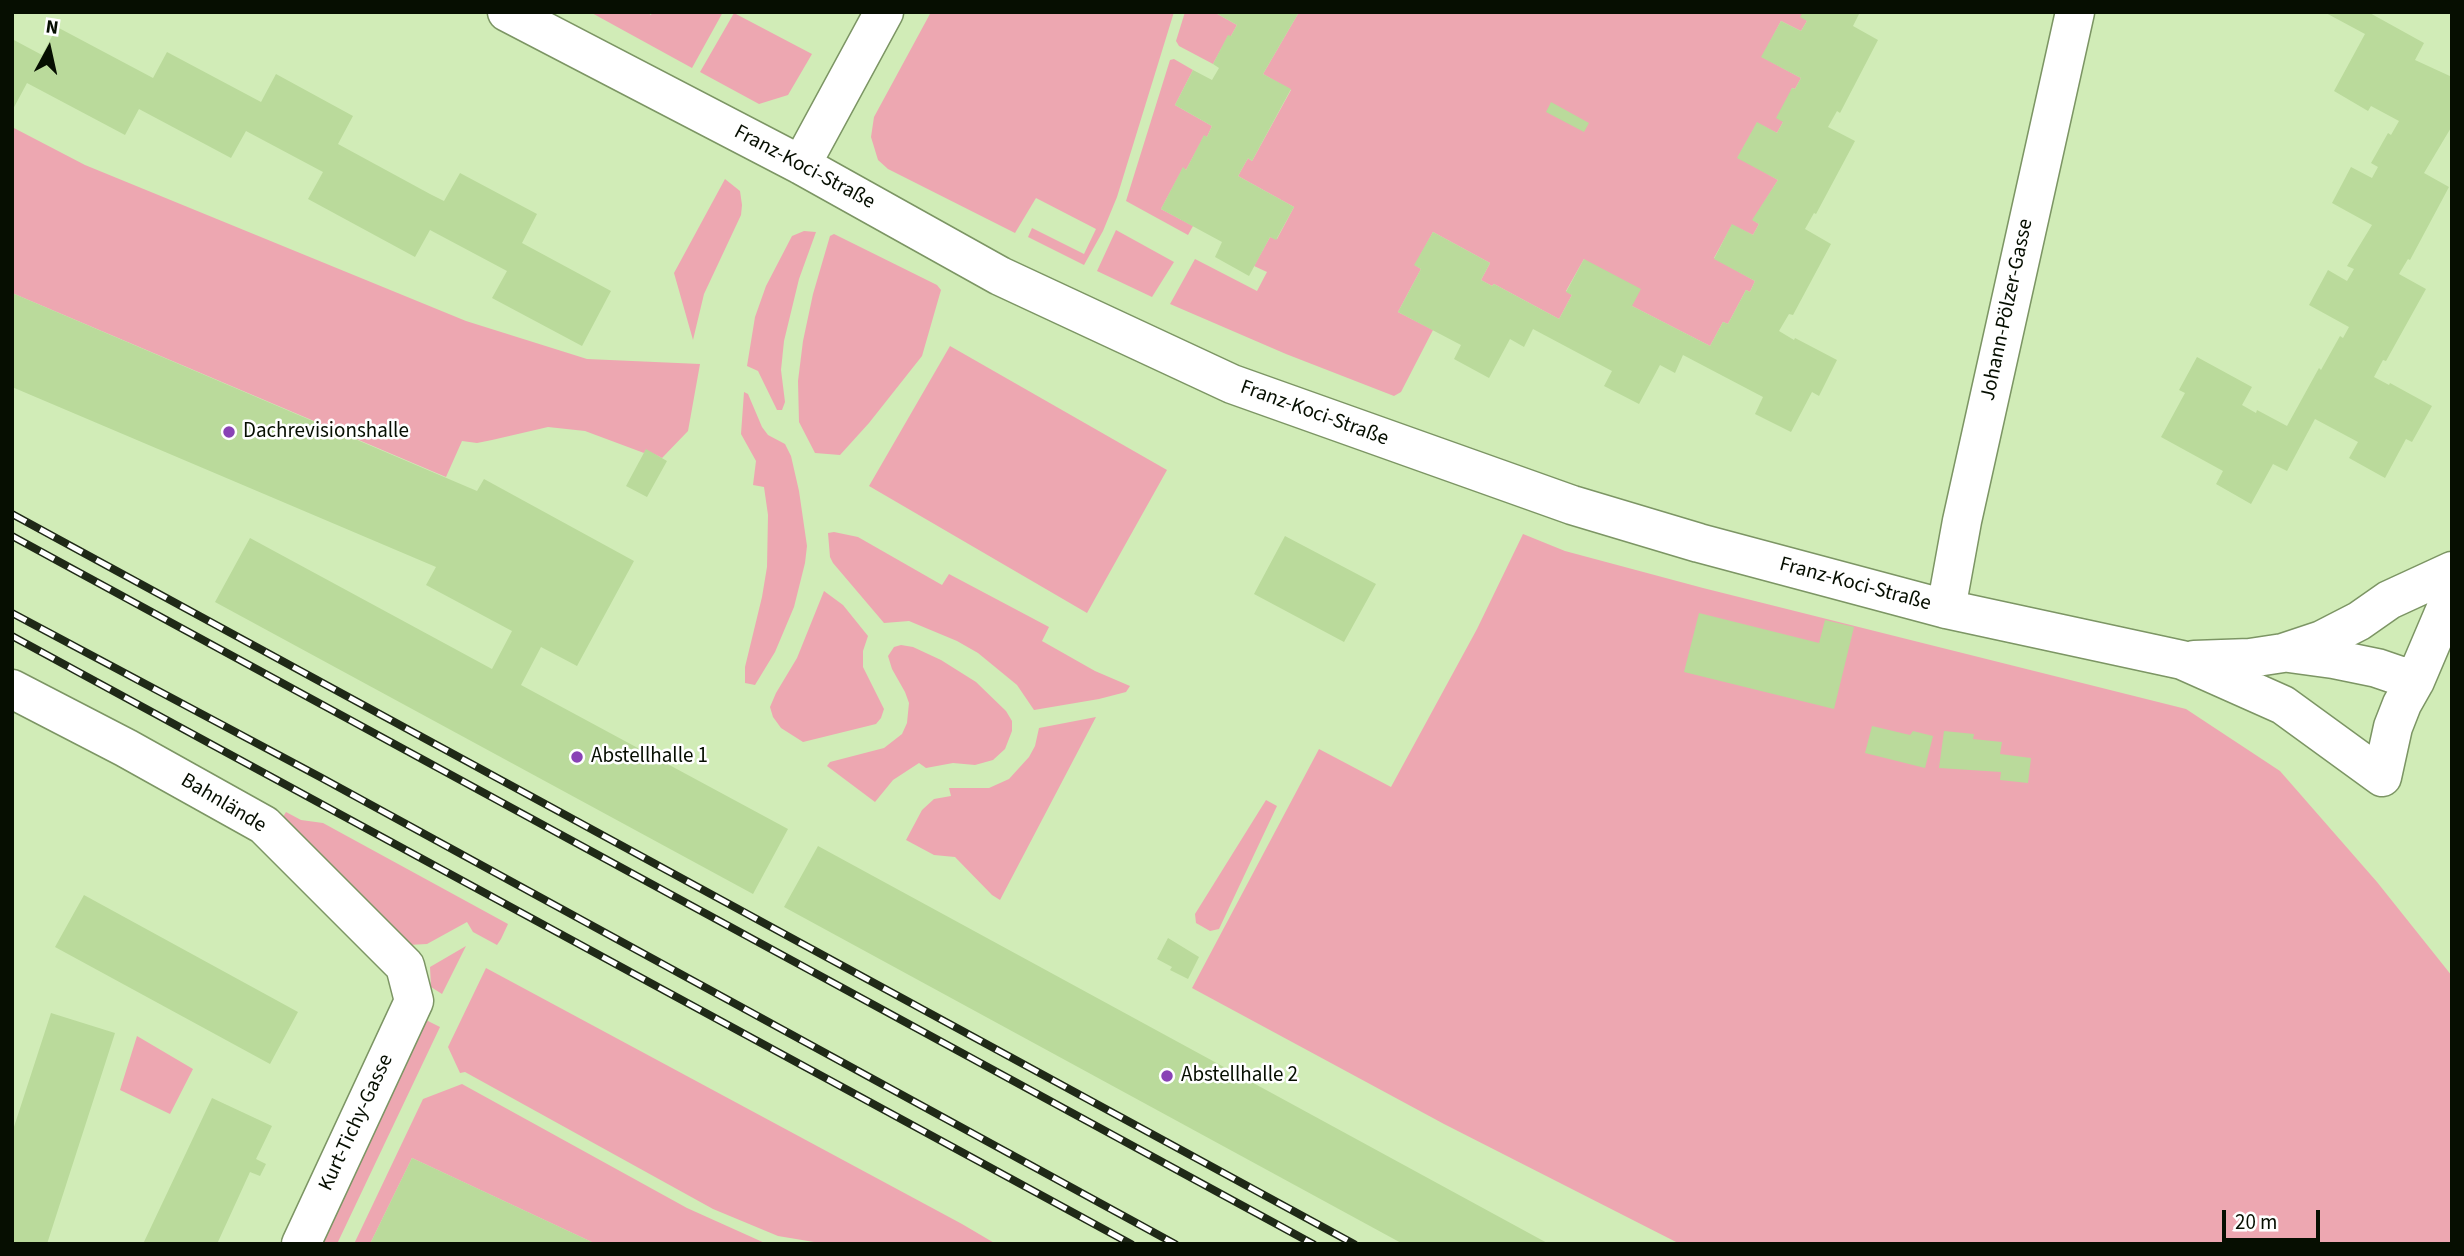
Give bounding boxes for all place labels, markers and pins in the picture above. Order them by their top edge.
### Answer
place label: Dachrevisionshalle [243,419,409,445]
marker: Dachrevisionshalle [221,424,237,440]
place label: Abstellhalle 1 [591,744,708,770]
marker: Abstellhalle 1 [569,749,585,765]
place label: Abstellhalle 2 [1181,1063,1298,1089]
marker: Abstellhalle 2 [1159,1068,1175,1084]

